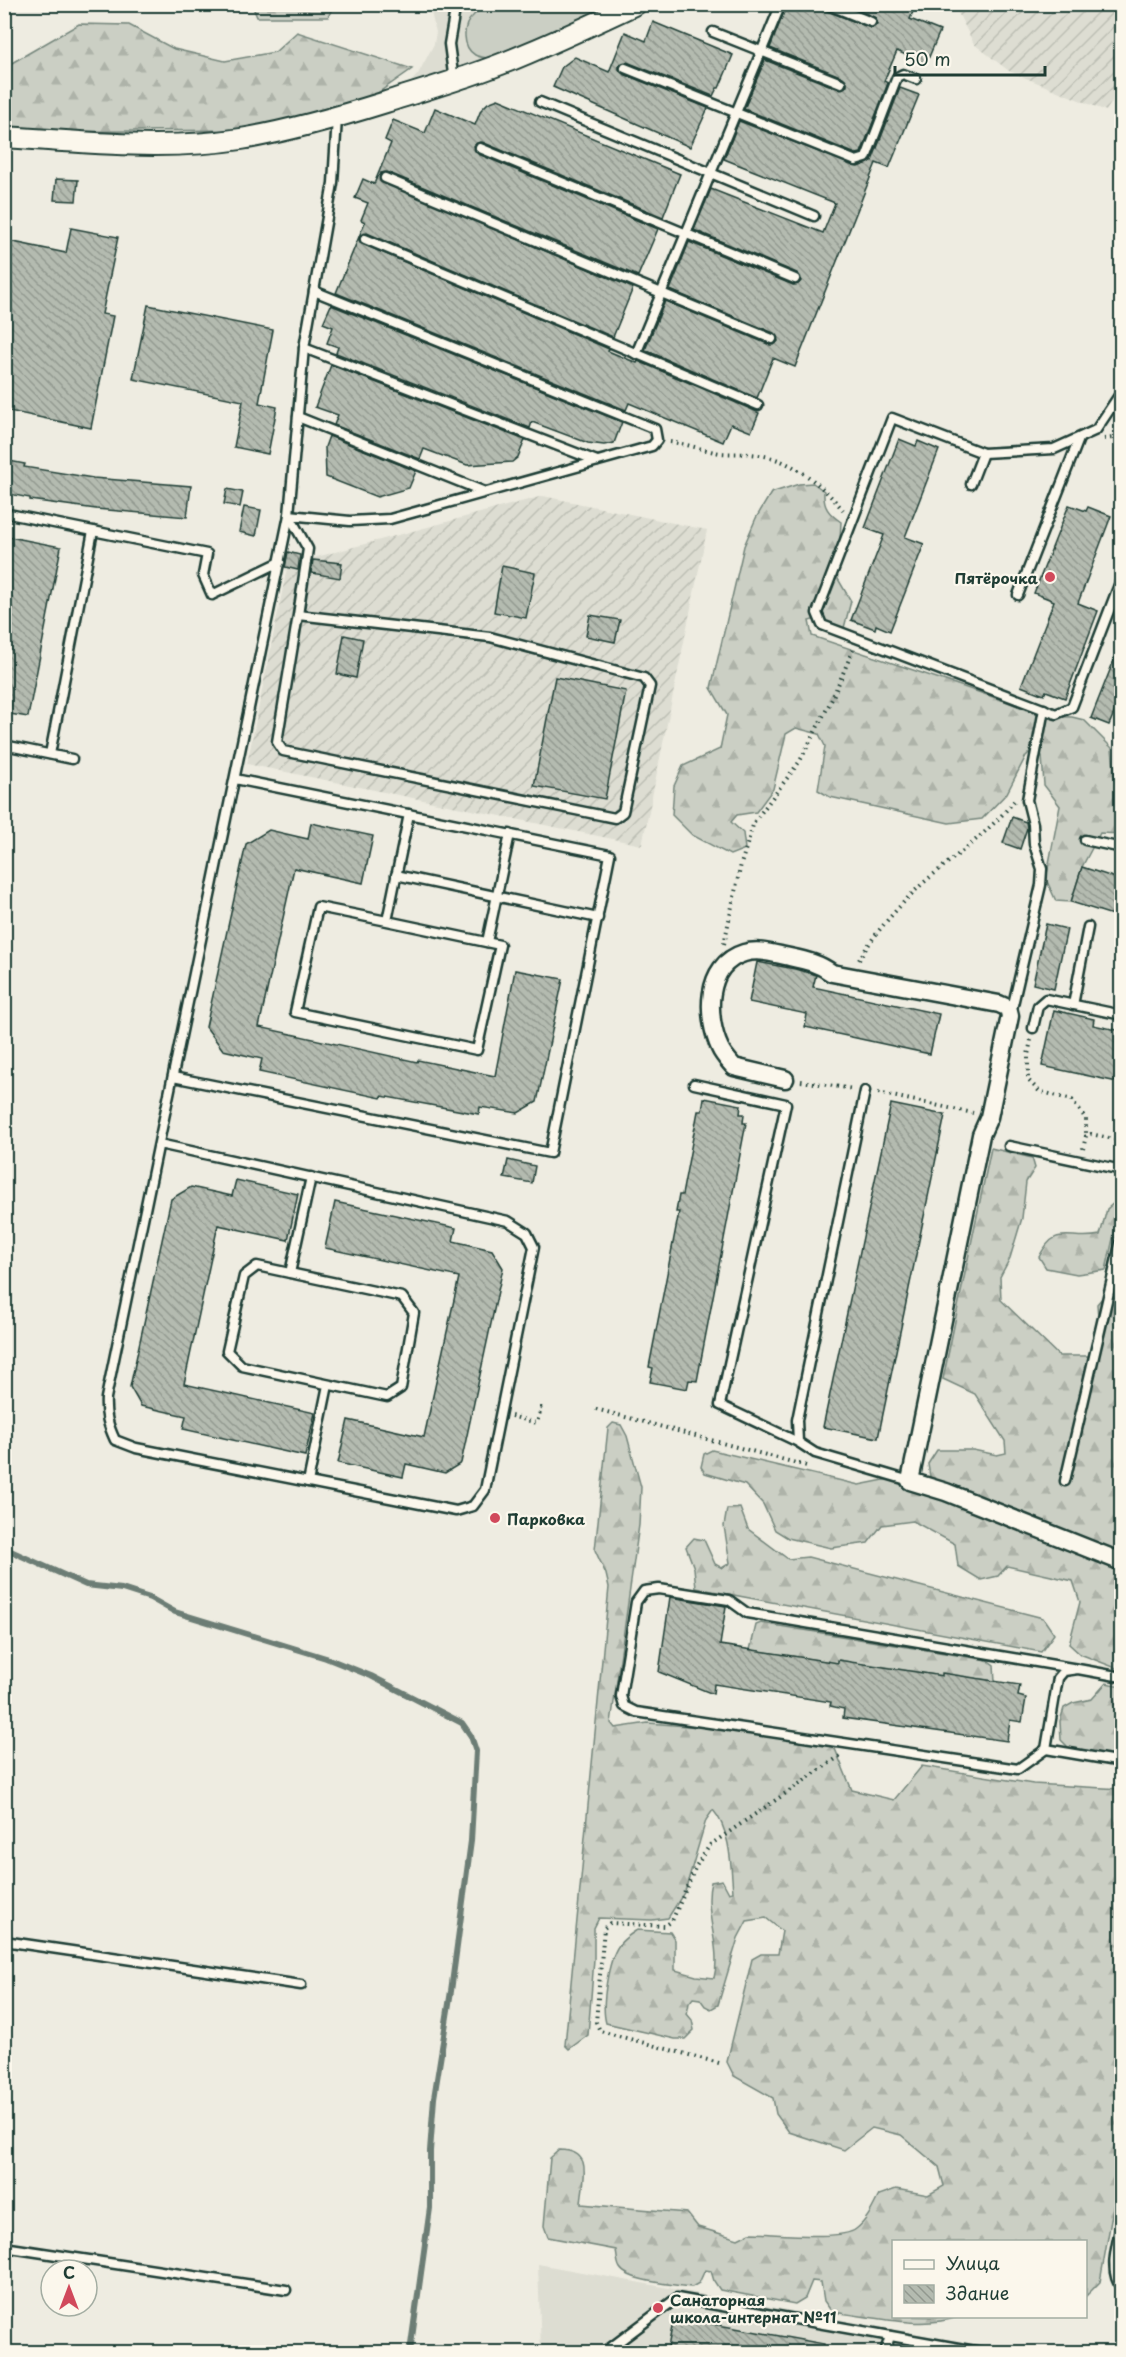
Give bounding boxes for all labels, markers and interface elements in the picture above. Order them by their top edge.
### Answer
scale bar [895,39,1045,77]
text: 50 m [904,45,951,72]
place label: Пятёрочка [955,566,1039,589]
marker: Пятёрочка [1043,570,1057,584]
place label: Парковка [507,1507,585,1530]
marker: Парковка [488,1511,502,1525]
legend [892,2240,1087,2318]
text: Улица [946,2249,1000,2276]
north arrow [39,2258,99,2318]
text: С [63,2260,75,2284]
text: Здание [946,2279,1009,2306]
place label: Санаторная школа-интернат №11 [670,2288,836,2328]
marker: Санаторная школа-интернат №11 [651,2301,665,2315]

